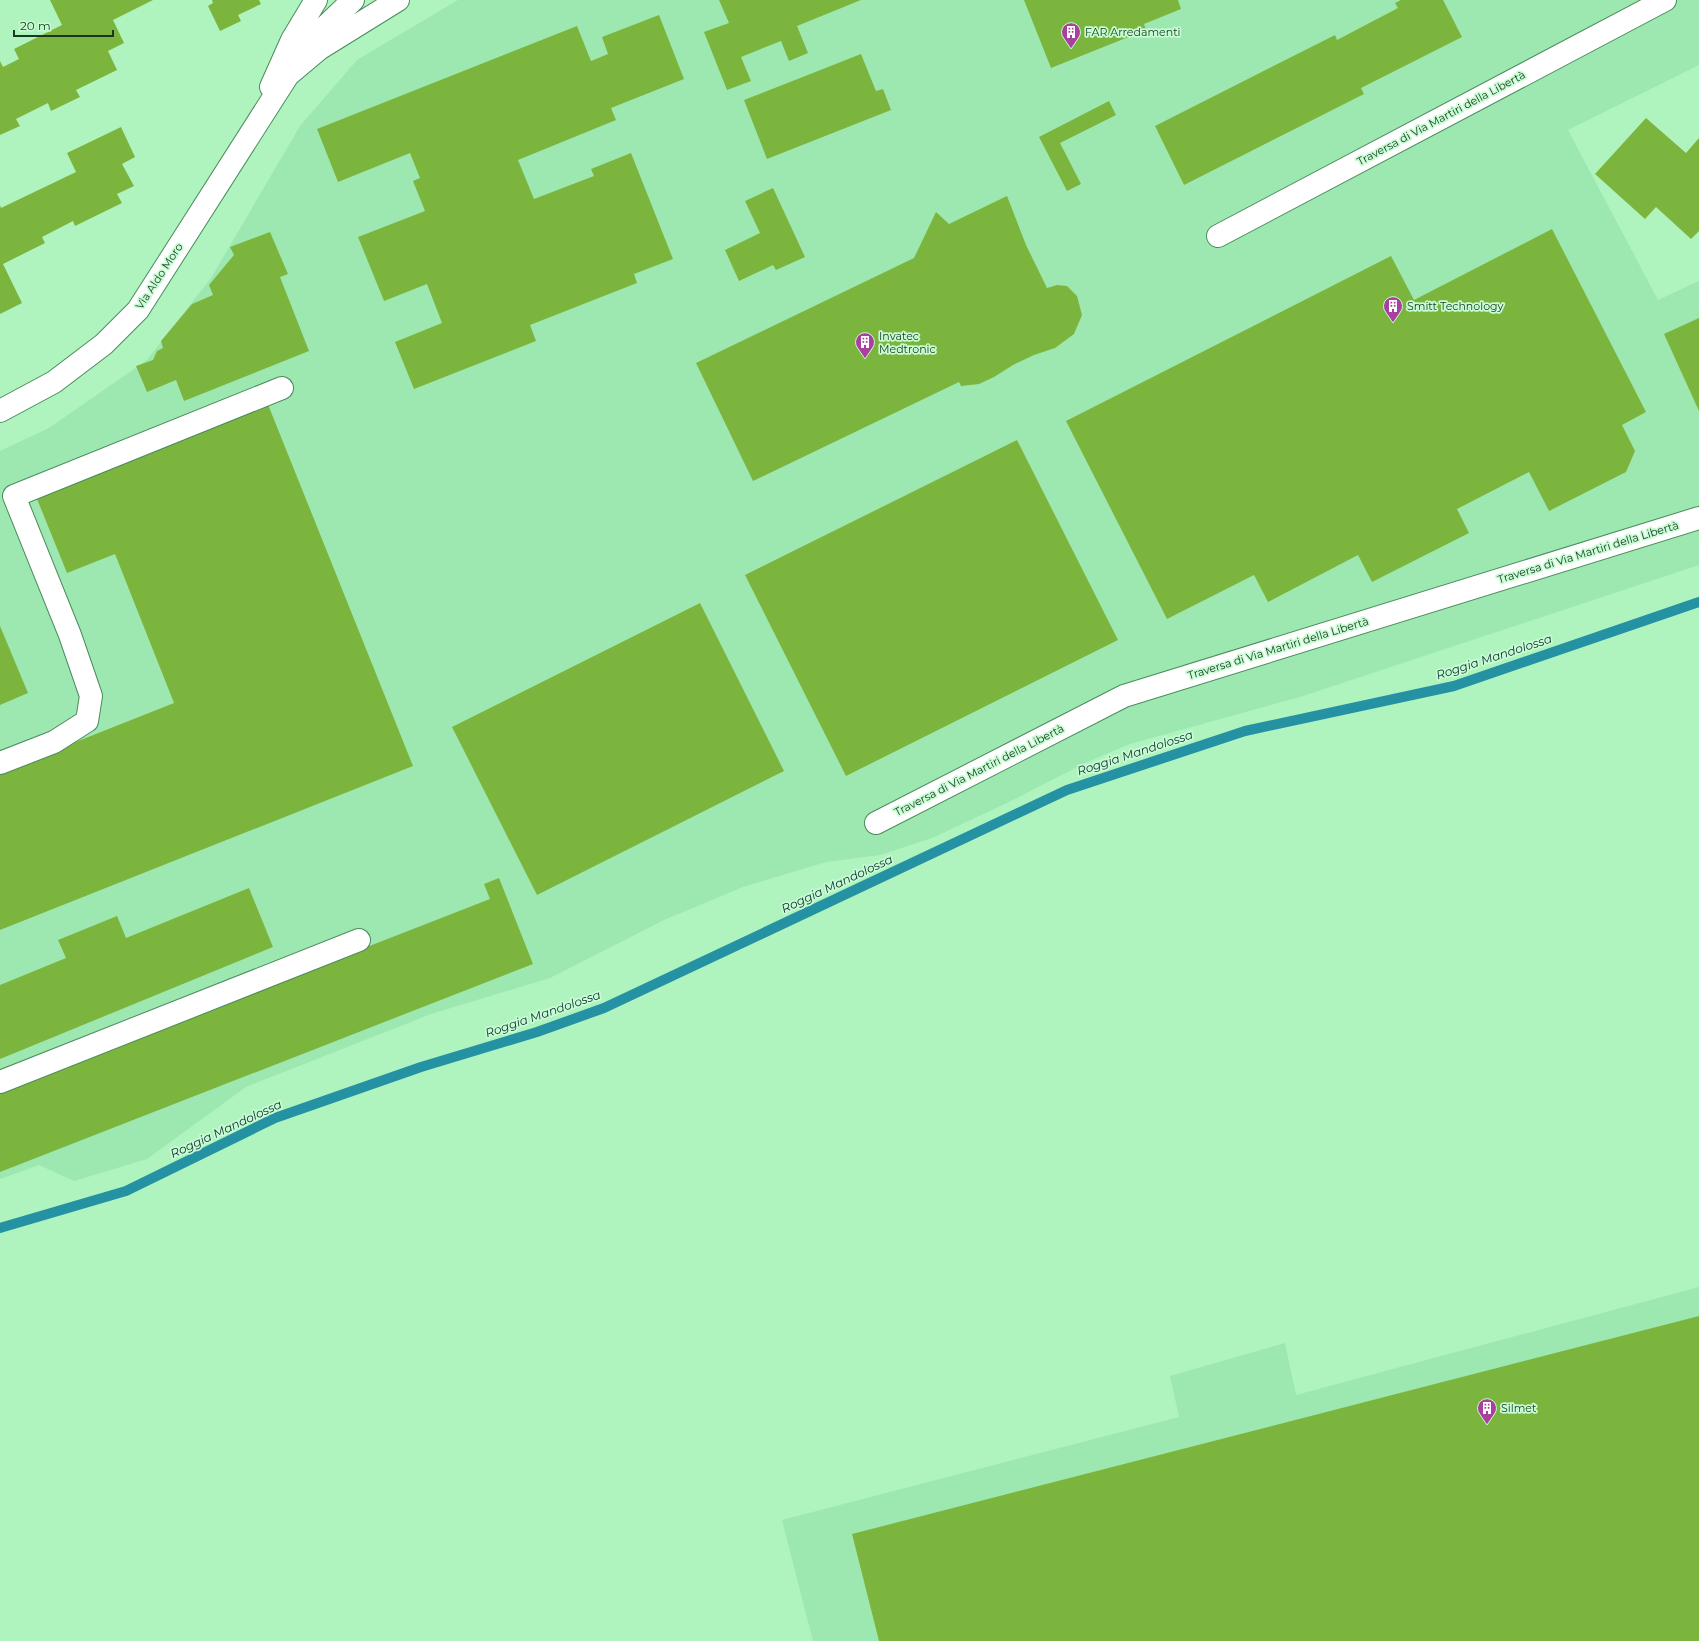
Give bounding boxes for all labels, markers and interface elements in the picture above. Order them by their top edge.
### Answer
scale bar [14,12,113,38]
text: 20 m [20,18,51,33]
building icon: FAR Arredamenti [1060,21,1082,49]
place label: FAR Arredamenti [1085,25,1181,39]
street label: Traversa di Via Martiri della Libertà [1354,68,1528,168]
street label: Via Aldo Moro [132,240,186,312]
building icon: Smitt Technology [1382,295,1404,323]
place label: Smitt Technology [1407,299,1504,313]
place label: Invatec Medtronic [879,329,936,356]
building icon: Invatec Medtronic [854,331,876,359]
street label: Traversa di Via Martiri della Libertà [1496,518,1680,586]
street label: Traversa di Via Martiri della Libertà [1186,614,1370,682]
water label: Roggia Mandolossa [1434,631,1554,682]
street label: Traversa di Via Martiri della Libertà [892,721,1066,819]
water label: Roggia Mandolossa [1075,727,1195,778]
water label: Roggia Mandolossa [779,851,895,916]
water label: Roggia Mandolossa [483,987,603,1040]
water label: Roggia Mandolossa [168,1096,284,1161]
building icon: Silmet [1476,1397,1498,1425]
place label: Silmet [1501,1401,1537,1415]

